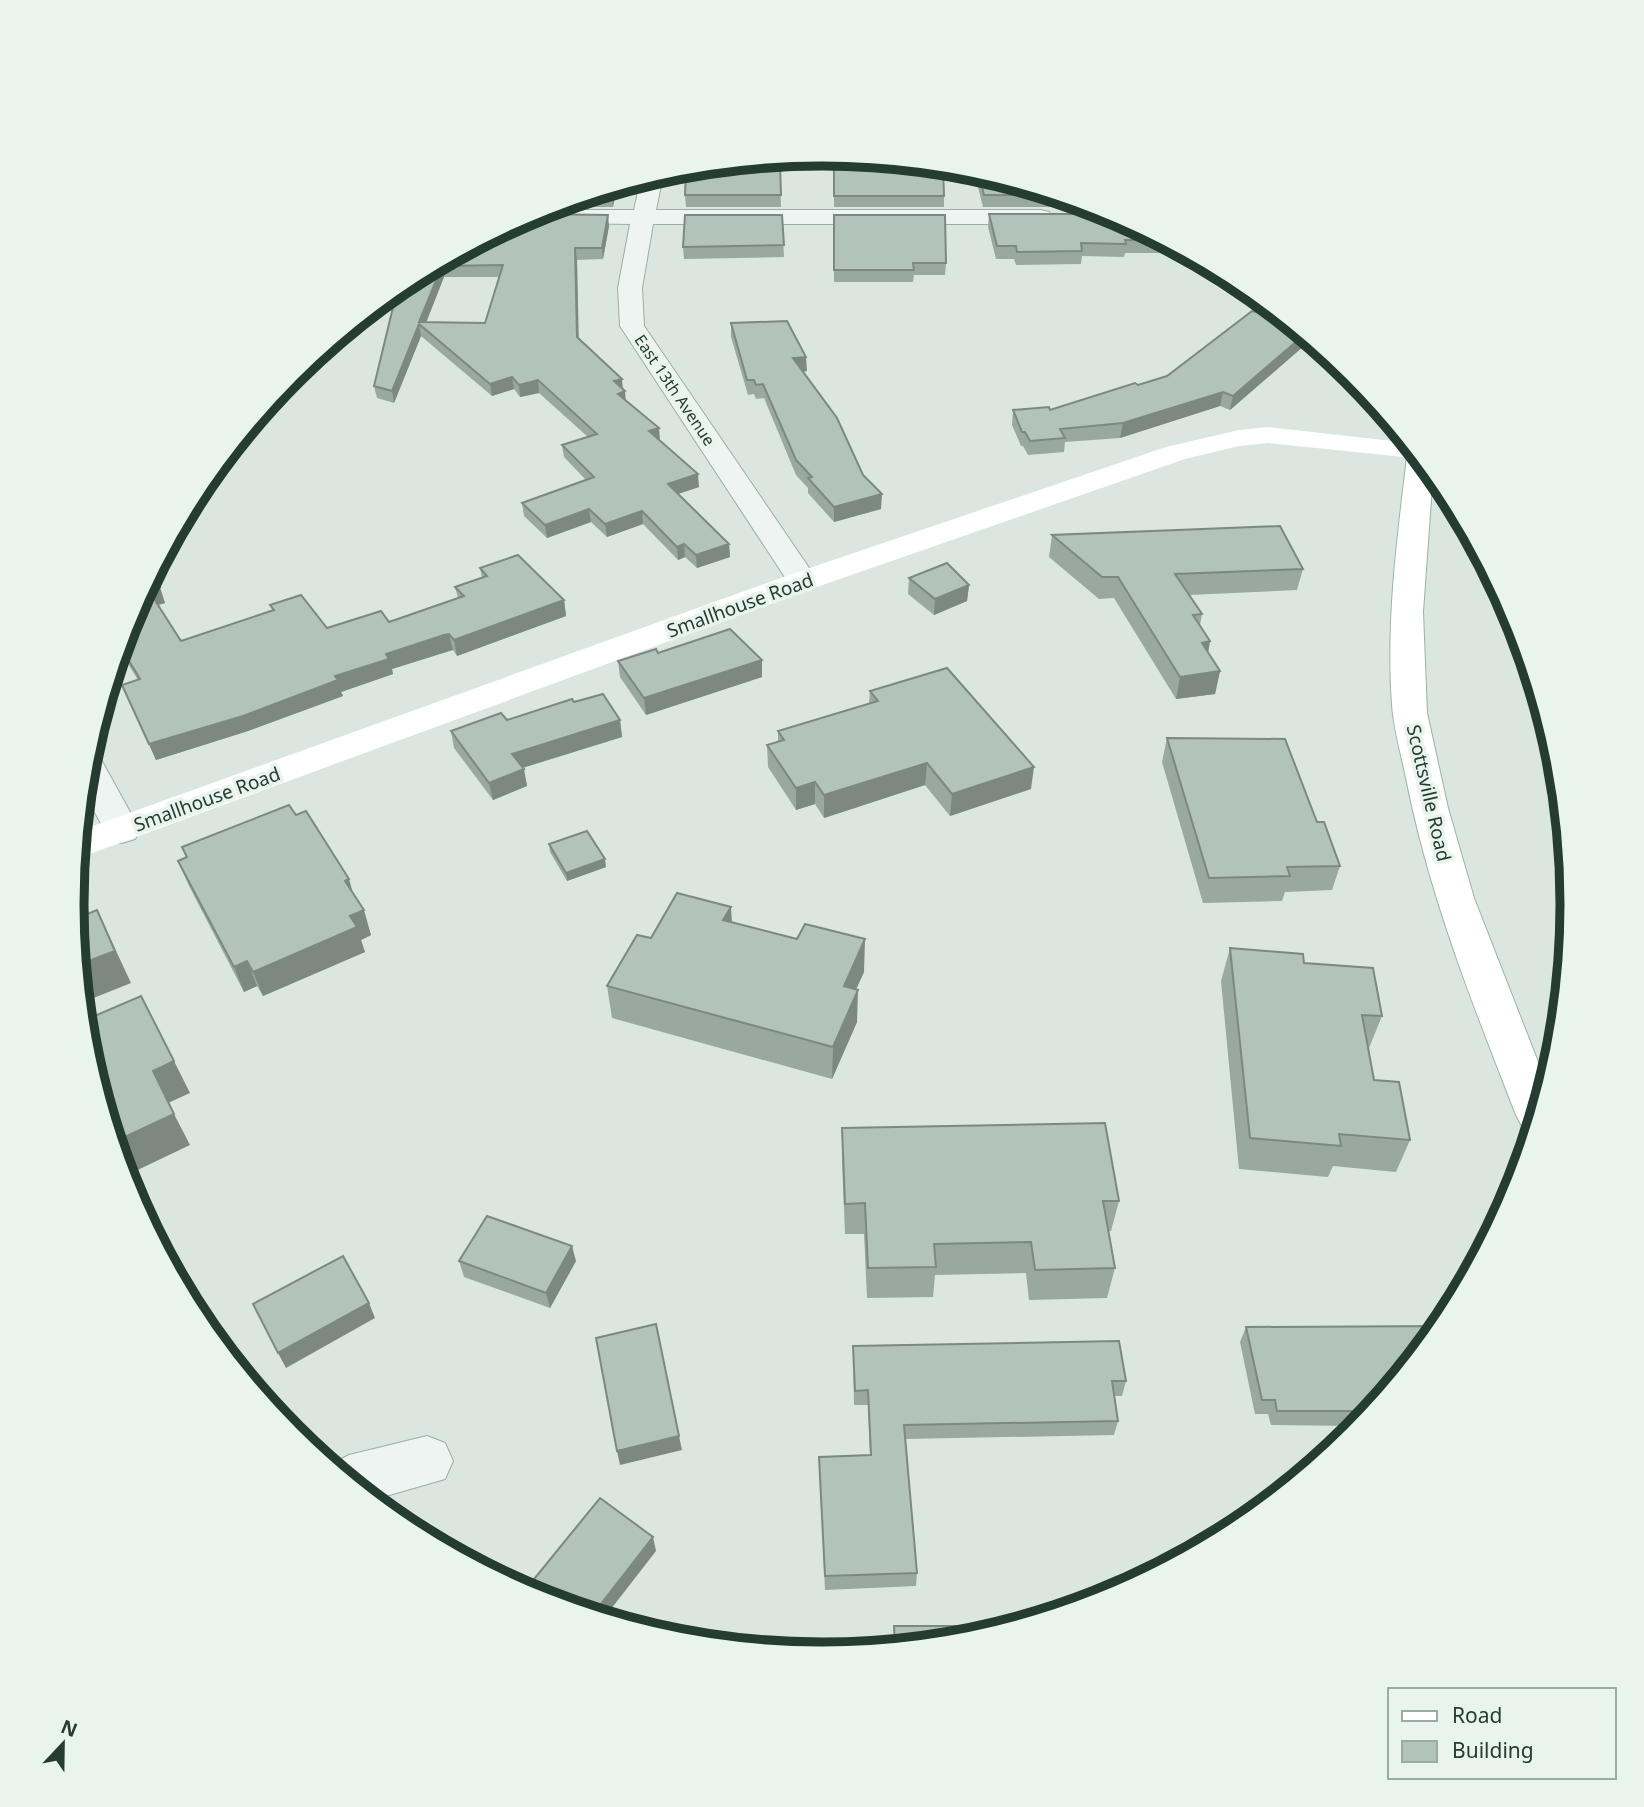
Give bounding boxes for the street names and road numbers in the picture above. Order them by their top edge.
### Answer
street label: East 13th Avenue [630,330,720,450]
street label: Smallhouse Road [663,566,817,644]
street label: Scottsville Road [1401,722,1457,864]
street label: Smallhouse Road [130,760,284,838]

